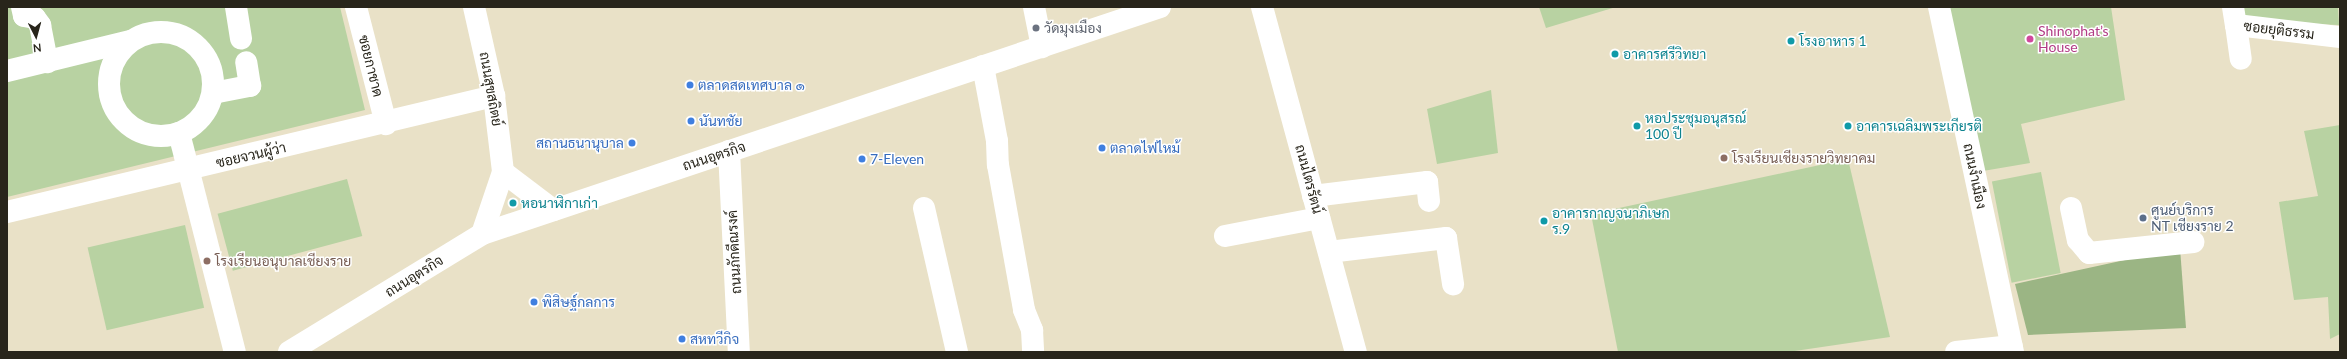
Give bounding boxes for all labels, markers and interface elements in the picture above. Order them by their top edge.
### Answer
north arrow [16,16,56,56]
street label: ซอยยุติธรรม [2243,17,2315,43]
place label: วัดมุงเมือง [1044,20,1102,36]
marker: วัดมุงเมือง [1031,23,1041,33]
place label: Shinophat’s House [2038,23,2109,56]
street label: ซอยกาชาด [355,33,387,99]
place label: โรงอาหาร 1 [1799,33,1867,49]
marker: Shinophat’s House [2025,34,2035,44]
marker: โรงอาหาร 1 [1786,36,1796,46]
text: N [32,42,42,55]
place label: อาคารศรีวิทยา [1623,46,1706,62]
marker: อาคารศรีวิทยา [1610,49,1620,59]
street label: ถนนสุขสถิตย์ [476,51,506,127]
place label: ตลาดสดเทศบาล ๑ [698,77,805,93]
marker: ตลาดสดเทศบาล ๑ [685,80,695,90]
place label: หอประชุมอนุสรณ์ 100 ปี [1645,110,1746,142]
place label: นันทชัย [699,113,743,129]
marker: นันทชัย [686,116,696,126]
place label: อาคารเฉลิมพระเกียรติ [1856,118,1982,134]
marker: หอประชุมอนุสรณ์ 100 ปี [1632,121,1642,131]
marker: อาคารเฉลิมพระเกียรติ [1843,121,1853,131]
place label: สถานธนานุบาล [536,135,624,151]
marker: สถานธนานุบาล [627,138,637,148]
street label: ถนนอุตรกิจ [680,138,748,174]
street label: ซอยจวนผู้ว่า [214,139,288,171]
place label: ตลาดไฟไหม้ [1110,140,1180,156]
street label: ถนนงำเมือง [1960,142,1990,210]
marker: ตลาดไฟไหม้ [1097,143,1107,153]
street label: ถนนไตรรัตน์ [1292,143,1326,215]
place label: โรงเรียนเชียงรายวิทยาคม [1732,150,1875,166]
place label: 7-Eleven [870,151,924,167]
marker: โรงเรียนเชียงรายวิทยาคม [1719,153,1729,163]
marker: 7-Eleven [857,154,867,164]
place label: หอนาฬิกาเก่า [521,195,598,211]
marker: หอนาฬิกาเก่า [508,198,518,208]
place label: ศูนย์บริการ NT เชียงราย 2 [2151,202,2234,234]
place label: อาคารกาญจนาภิเษก ร.9 [1552,205,1669,238]
street label: ถนนภักดีณรงค์ [723,210,745,294]
marker: ศูนย์บริการ NT เชียงราย 2 [2138,213,2148,223]
marker: อาคารกาญจนาภิเษก ร.9 [1539,216,1549,226]
street label: ถนนอุตรกิจ [382,252,446,300]
place label: โรงเรียนอนุบาลเชียงราย [215,253,351,269]
marker: โรงเรียนอนุบาลเชียงราย [202,256,212,266]
place label: พิสิษฐ์กลการ [542,294,615,310]
marker: พิสิษฐ์กลการ [529,297,539,307]
place label: สหทวีกิจ [690,331,739,347]
marker: สหทวีกิจ [677,334,687,344]

